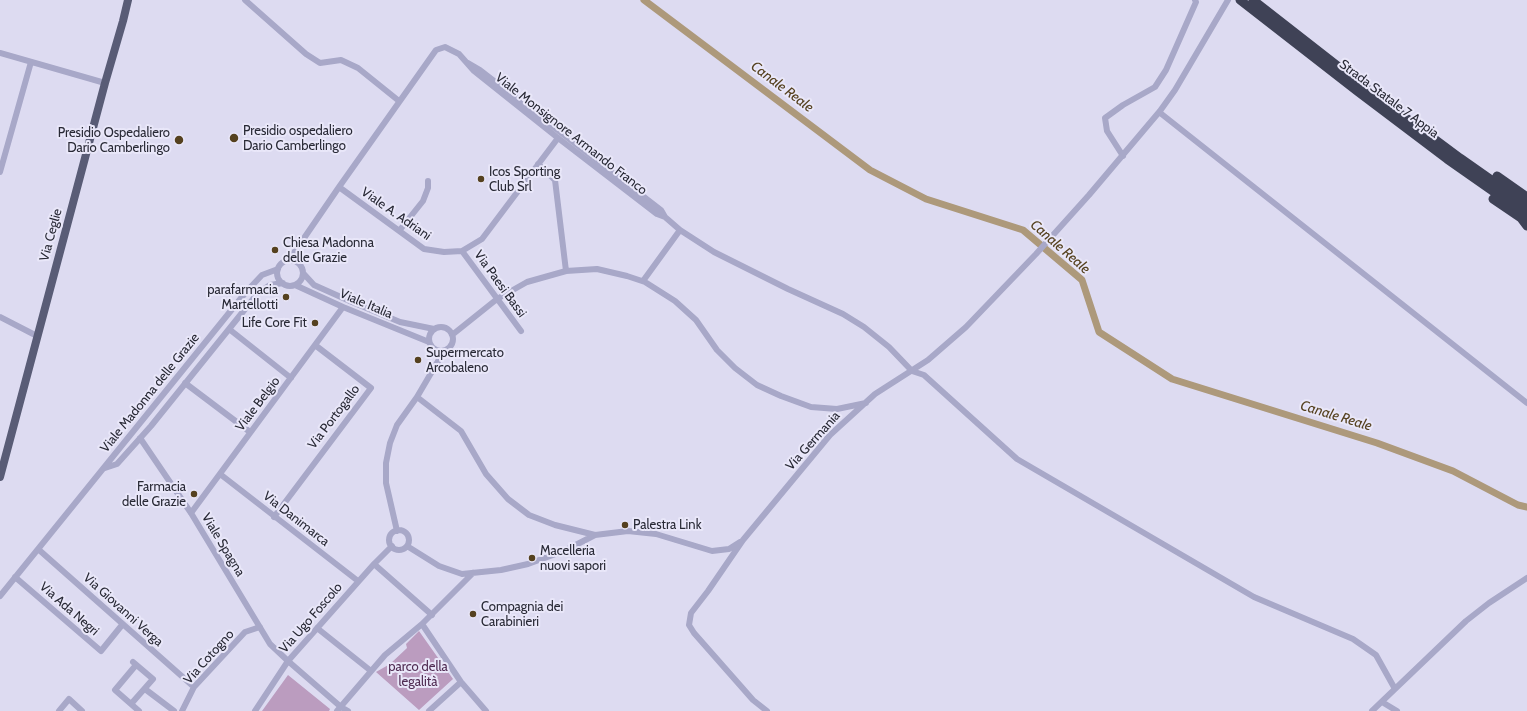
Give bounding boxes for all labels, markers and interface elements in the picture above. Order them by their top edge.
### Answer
street label: Strada Statale 7 Appia [1336,57,1442,141]
water label: Canale Reale [747,58,817,116]
street label: Viale Monsignore Armando Franco [492,70,650,198]
place label: Presidio ospedaliero Dario Camberlingo [243,123,353,154]
place label: Presidio Ospedaliero Dario Camberlingo [58,125,170,156]
marker: Presidio ospedaliero Dario Camberlingo [228,132,240,144]
marker: Presidio Ospedaliero Dario Camberlingo [173,134,185,146]
place label: Icos Sporting Club Srl [489,164,560,195]
marker: Icos Sporting Club Srl [476,174,486,184]
street label: Viale A. Adriani [358,184,434,244]
street label: Via Ceglie [36,207,66,263]
water label: Canale Reale [1027,216,1093,278]
place label: Chiesa Madonna delle Grazie [283,235,374,266]
marker: Chiesa Madonna delle Grazie [270,245,280,255]
street label: Via Paesi Bassi [470,247,530,321]
place label: parafarmacia Martellotti [207,282,278,313]
street label: Viale Italia [337,286,395,322]
marker: parafarmacia Martellotti [281,292,291,302]
place label: Life Core Fit [242,315,307,331]
marker: Life Core Fit [310,318,320,328]
street label: Viale Madonna delle Grazie [97,330,203,456]
place label: Supermercato Arcobaleno [426,345,504,376]
marker: Supermercato Arcobaleno [413,355,423,365]
street label: Viale Belgio [232,374,284,434]
street label: Via Portogallo [305,382,363,452]
water label: Canale Reale [1298,397,1374,435]
street label: Via Germania [783,408,843,474]
place label: Farmacia delle Grazie [122,479,186,510]
street label: Via Danimarca [260,488,332,550]
marker: Farmacia delle Grazie [189,489,199,499]
street label: Viale Spagna [198,511,248,579]
place label: Palestra Link [633,517,701,533]
marker: Palestra Link [620,520,630,530]
place label: Macelleria nuovi sapori [540,543,606,574]
marker: Macelleria nuovi sapori [527,553,537,563]
street label: Via Giovanni Verga [80,570,166,650]
street label: Via Ada Negri [36,579,102,639]
street label: Via Ugo Foscolo [276,580,346,656]
place label: Compagnia dei Carabinieri [481,599,563,630]
marker: Compagnia dei Carabinieri [468,609,478,619]
street label: Via Cotogno [181,627,237,687]
park label: parco della legalità [388,659,448,690]

